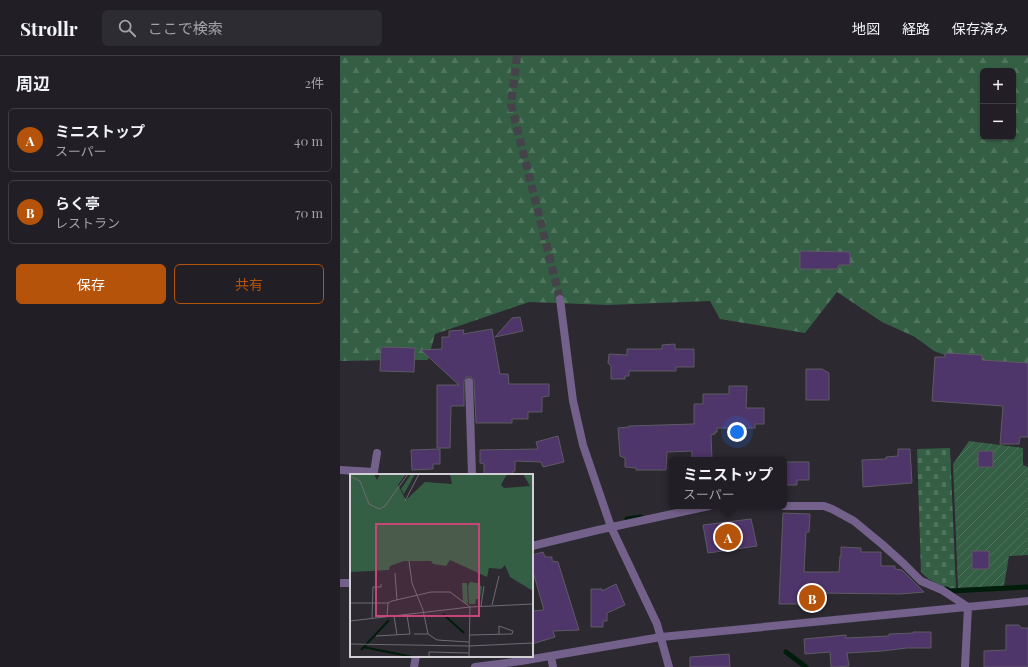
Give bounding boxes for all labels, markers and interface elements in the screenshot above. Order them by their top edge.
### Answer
search box [102,10,382,46]
text: Strollr [20,15,78,41]
icon: search [116,17,138,39]
text: ここで検索 [148,18,223,38]
text: 地図 [852,19,880,38]
text: 経路 [902,19,930,38]
text: 保存済み [952,19,1008,38]
map controls [980,68,1016,140]
button: + [980,68,1016,104]
text: 周辺 [16,72,50,94]
text: 2件 [305,74,324,91]
button: − [980,104,1016,140]
text: ミニストップ [55,121,145,141]
text: A [26,132,34,149]
text: 40 m [294,132,323,149]
text: スーパー [55,142,107,159]
text: らく亭 [55,193,100,213]
text: B [26,204,34,221]
text: 70 m [295,204,323,221]
text: レストラン [55,214,120,231]
button: 保存 [16,264,166,304]
button: 共有 [174,264,324,304]
your location [727,422,747,442]
popup [669,457,787,509]
text: ミニストップ [683,464,773,484]
inset map [350,474,533,657]
text: スーパー [683,485,735,502]
pin: A [715,522,741,552]
pin: B [799,583,825,613]

